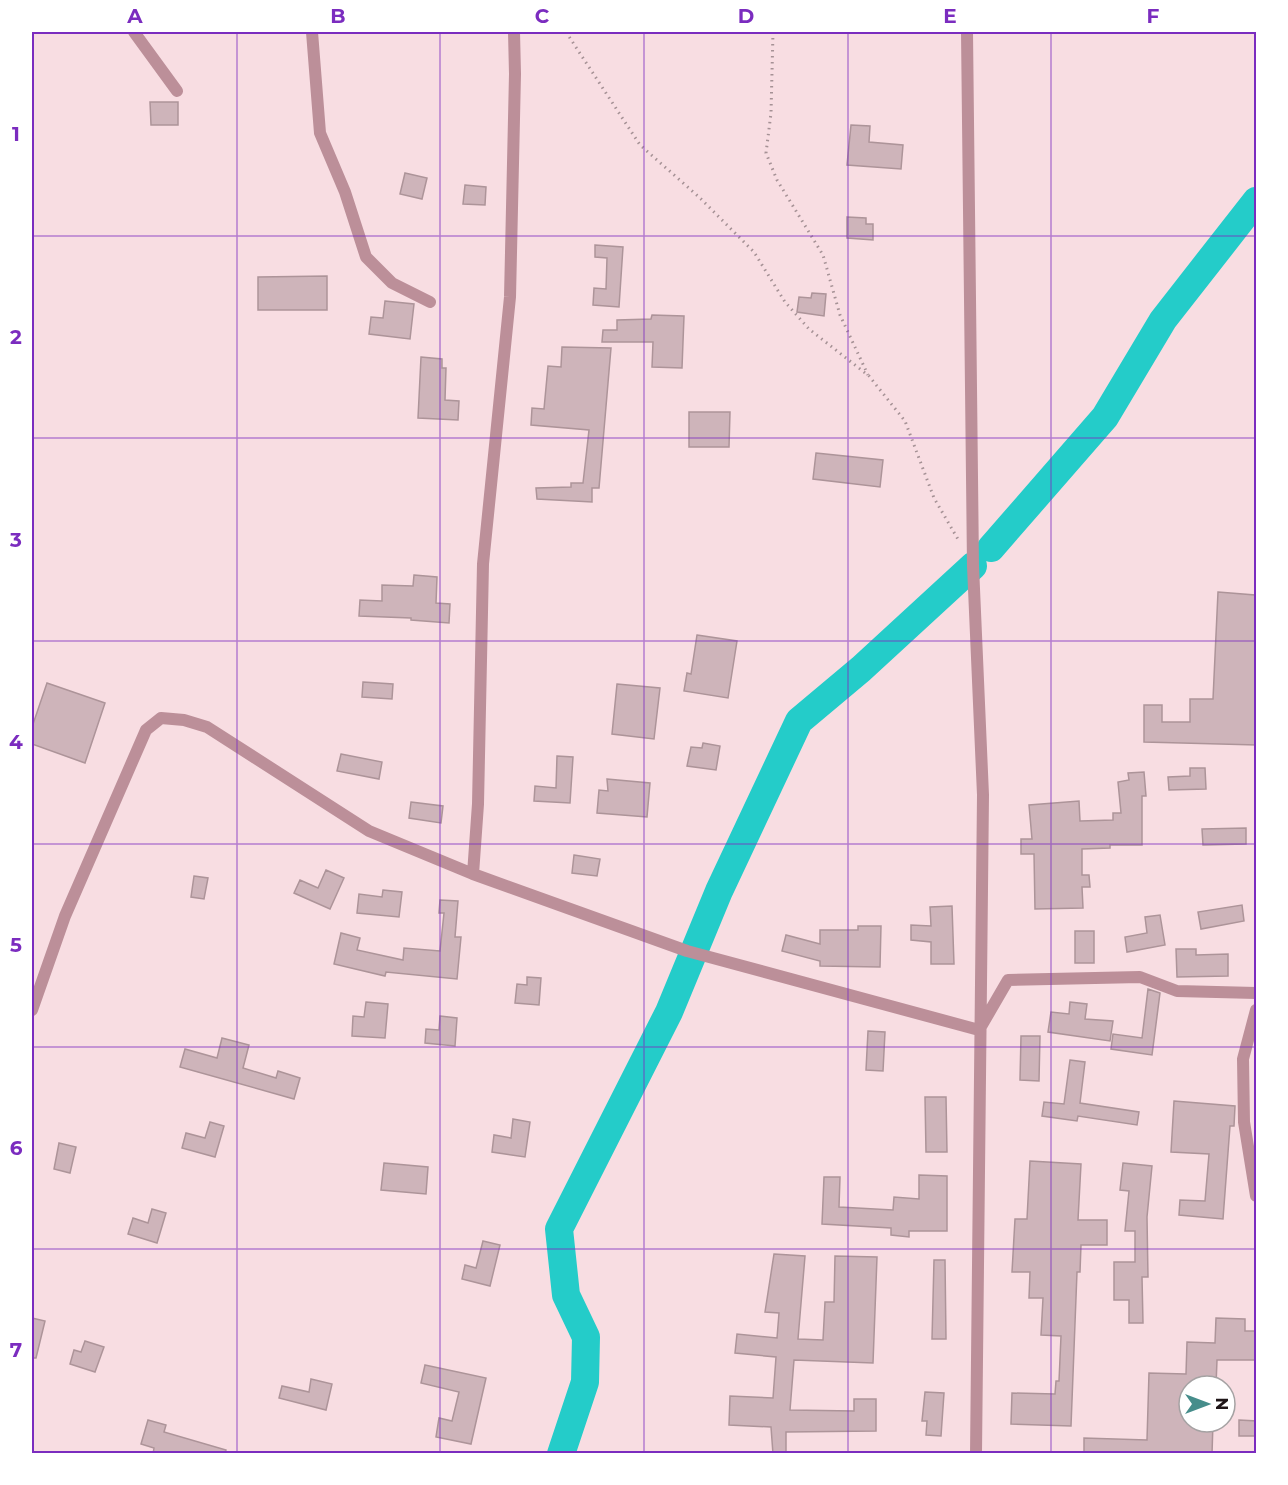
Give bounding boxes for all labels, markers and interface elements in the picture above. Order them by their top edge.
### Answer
text: A [126,4,143,28]
text: B [330,4,346,28]
text: C [535,4,550,28]
text: D [738,4,754,28]
text: E [943,4,957,28]
text: F [1147,4,1160,28]
text: 1 [12,122,20,146]
text: 2 [10,325,22,349]
text: 3 [9,528,22,552]
text: 4 [9,730,23,754]
text: 5 [10,933,22,957]
text: 6 [10,1136,23,1160]
text: 7 [10,1338,22,1362]
north arrow [1177,1374,1237,1434]
text: N [1212,1398,1231,1410]

